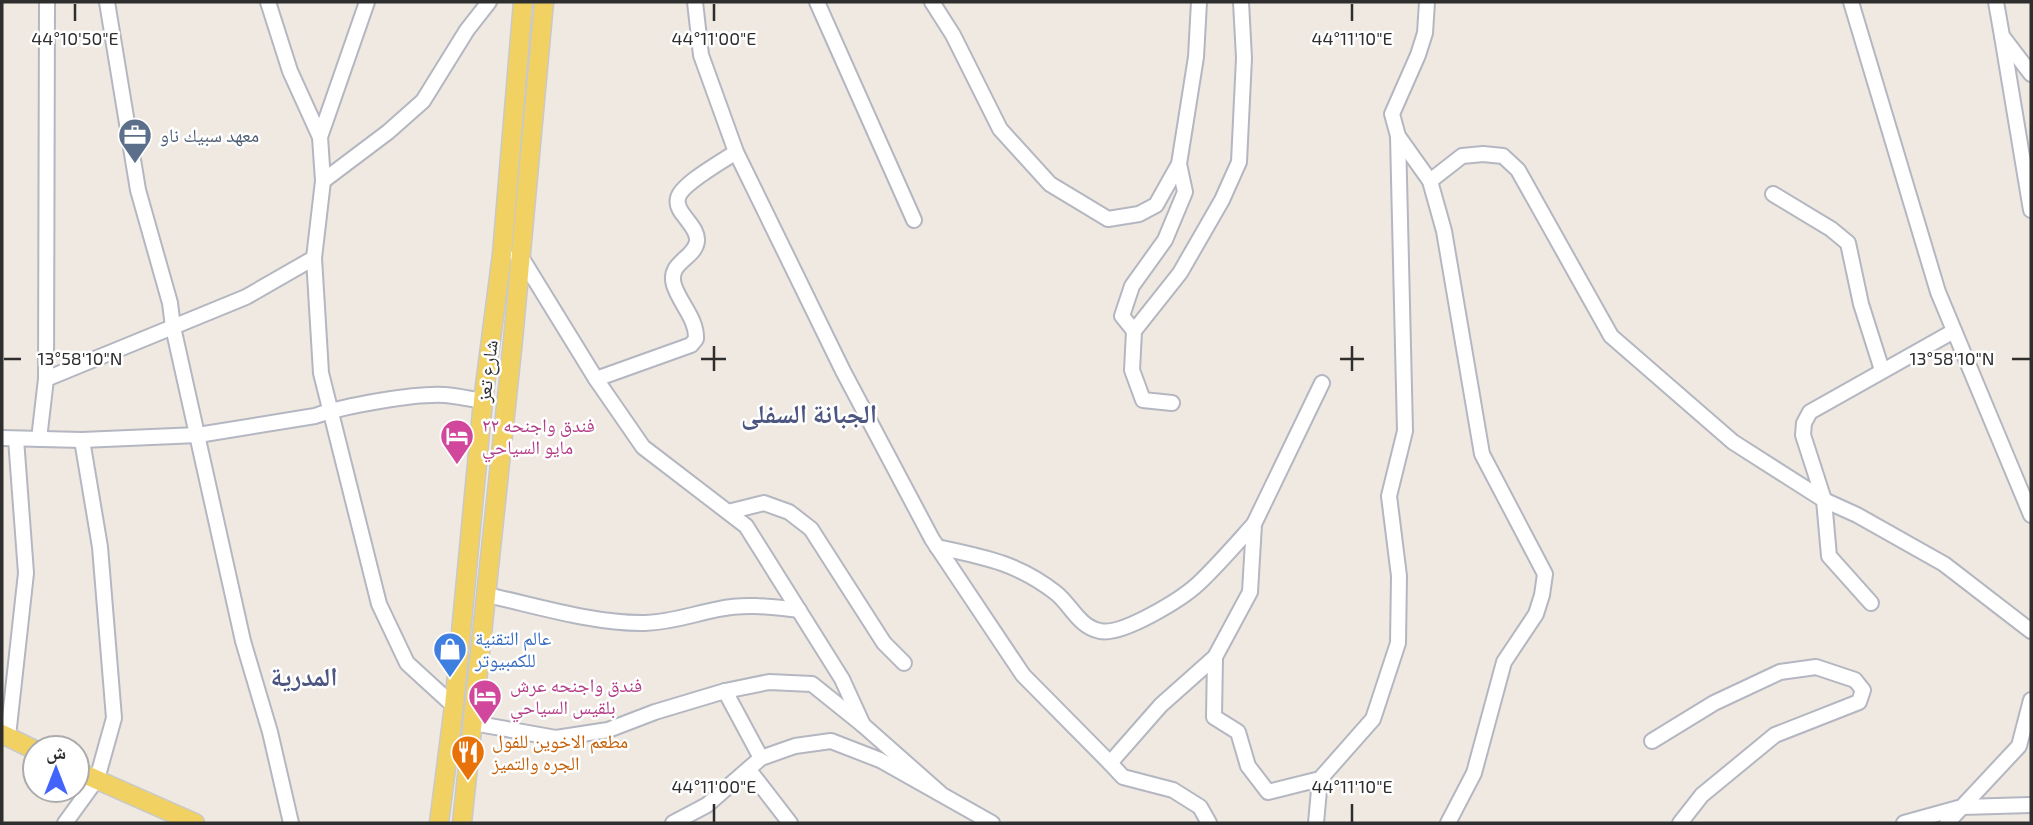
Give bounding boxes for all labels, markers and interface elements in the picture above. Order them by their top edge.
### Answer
text: 44°10'50"E [31,27,119,49]
text: 44°11'00"E [672,27,756,49]
text: 44°11'10"E [1311,27,1393,49]
office icon: معهد سبيك ناو [116,116,154,165]
place label: معهد سبيك ناو [160,123,259,147]
street label: شارع تعز [471,339,503,404]
text: 13°58'10"N [37,347,123,369]
text: 13°58'10"N [1909,347,1995,369]
district label: الجبانة السفلى [741,397,877,430]
place label: فندق واجنحه ٢٢ مايو السياحي [482,413,595,463]
hotel icon: فندق واجنحه ٢٢ مايو السياحي [438,417,476,466]
place label: عالم التقنية للكمبيوتر [474,626,552,672]
shop icon: عالم التقنية للكمبيوتر [431,630,469,679]
district label: المدرية [270,660,338,692]
place label: فندق واجنحه عرش بلقيس السياحي [510,673,642,723]
hotel icon: فندق واجنحه عرش بلقيس السياحي [466,677,504,726]
place label: مطعم الاخوين للفول الجره والتميز [491,729,628,775]
restaurant icon: مطعم الاخوين للفول الجره والتميز [449,733,487,782]
north arrow [21,734,91,804]
text: ش [46,740,66,764]
text: 44°11'00"E [672,775,756,797]
text: 44°11'10"E [1311,775,1393,797]

